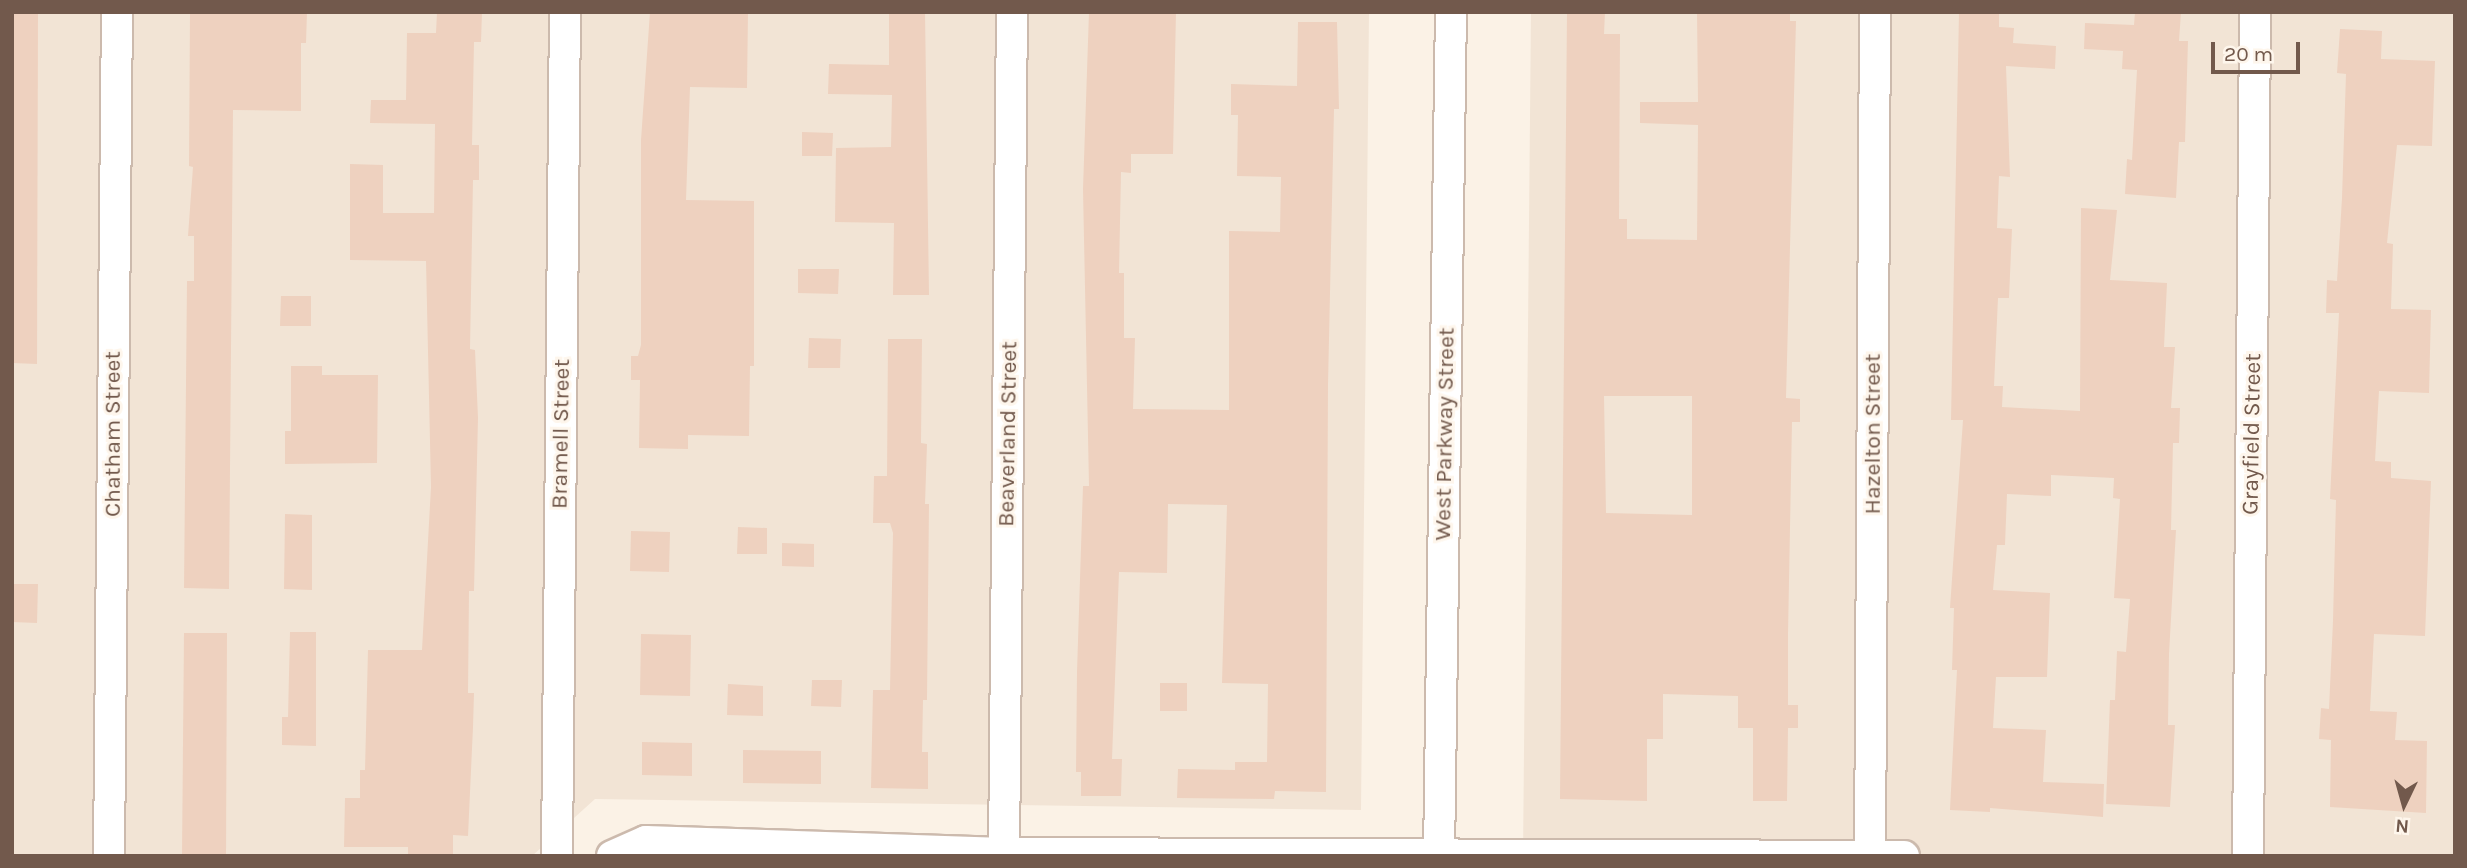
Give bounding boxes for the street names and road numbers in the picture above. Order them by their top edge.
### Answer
street label: West Parkway Street [1429,327,1461,541]
street label: Beaverland Street [993,341,1023,527]
street label: Chatham Street [99,351,127,517]
street label: Grayfield Street [2237,353,2267,515]
street label: Hazelton Street [1859,354,1887,514]
street label: Bramell Street [546,359,576,509]

